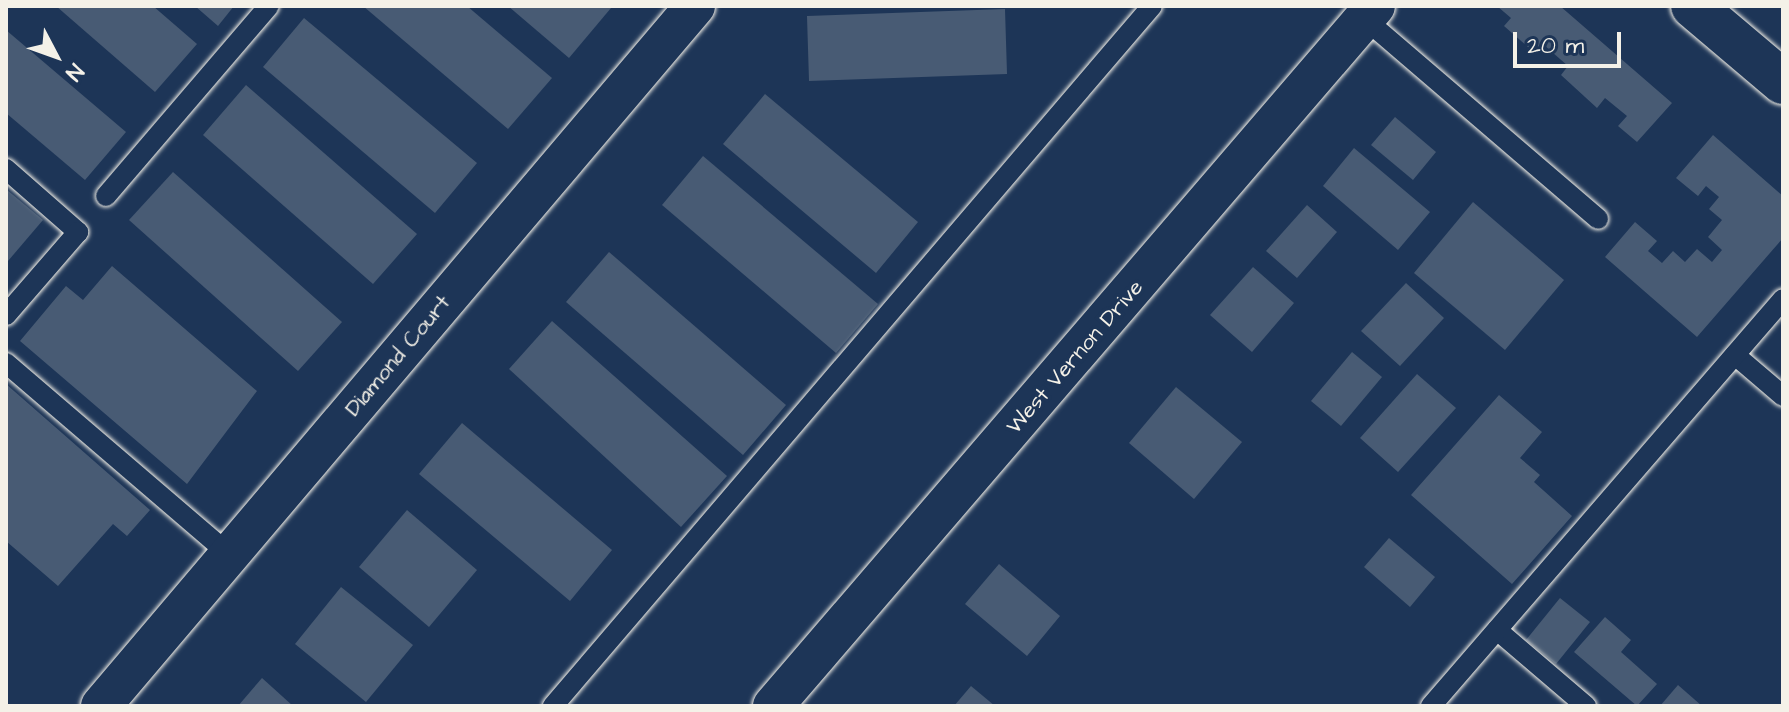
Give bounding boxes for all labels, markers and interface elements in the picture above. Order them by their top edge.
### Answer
north arrow [16,16,96,96]
scale bar [1517,16,1625,66]
text: 20 m [1527,29,1584,63]
text: N [58,57,91,87]
street label: West Vernon Drive [1001,275,1149,439]
street label: Diamond Court [340,290,456,422]

